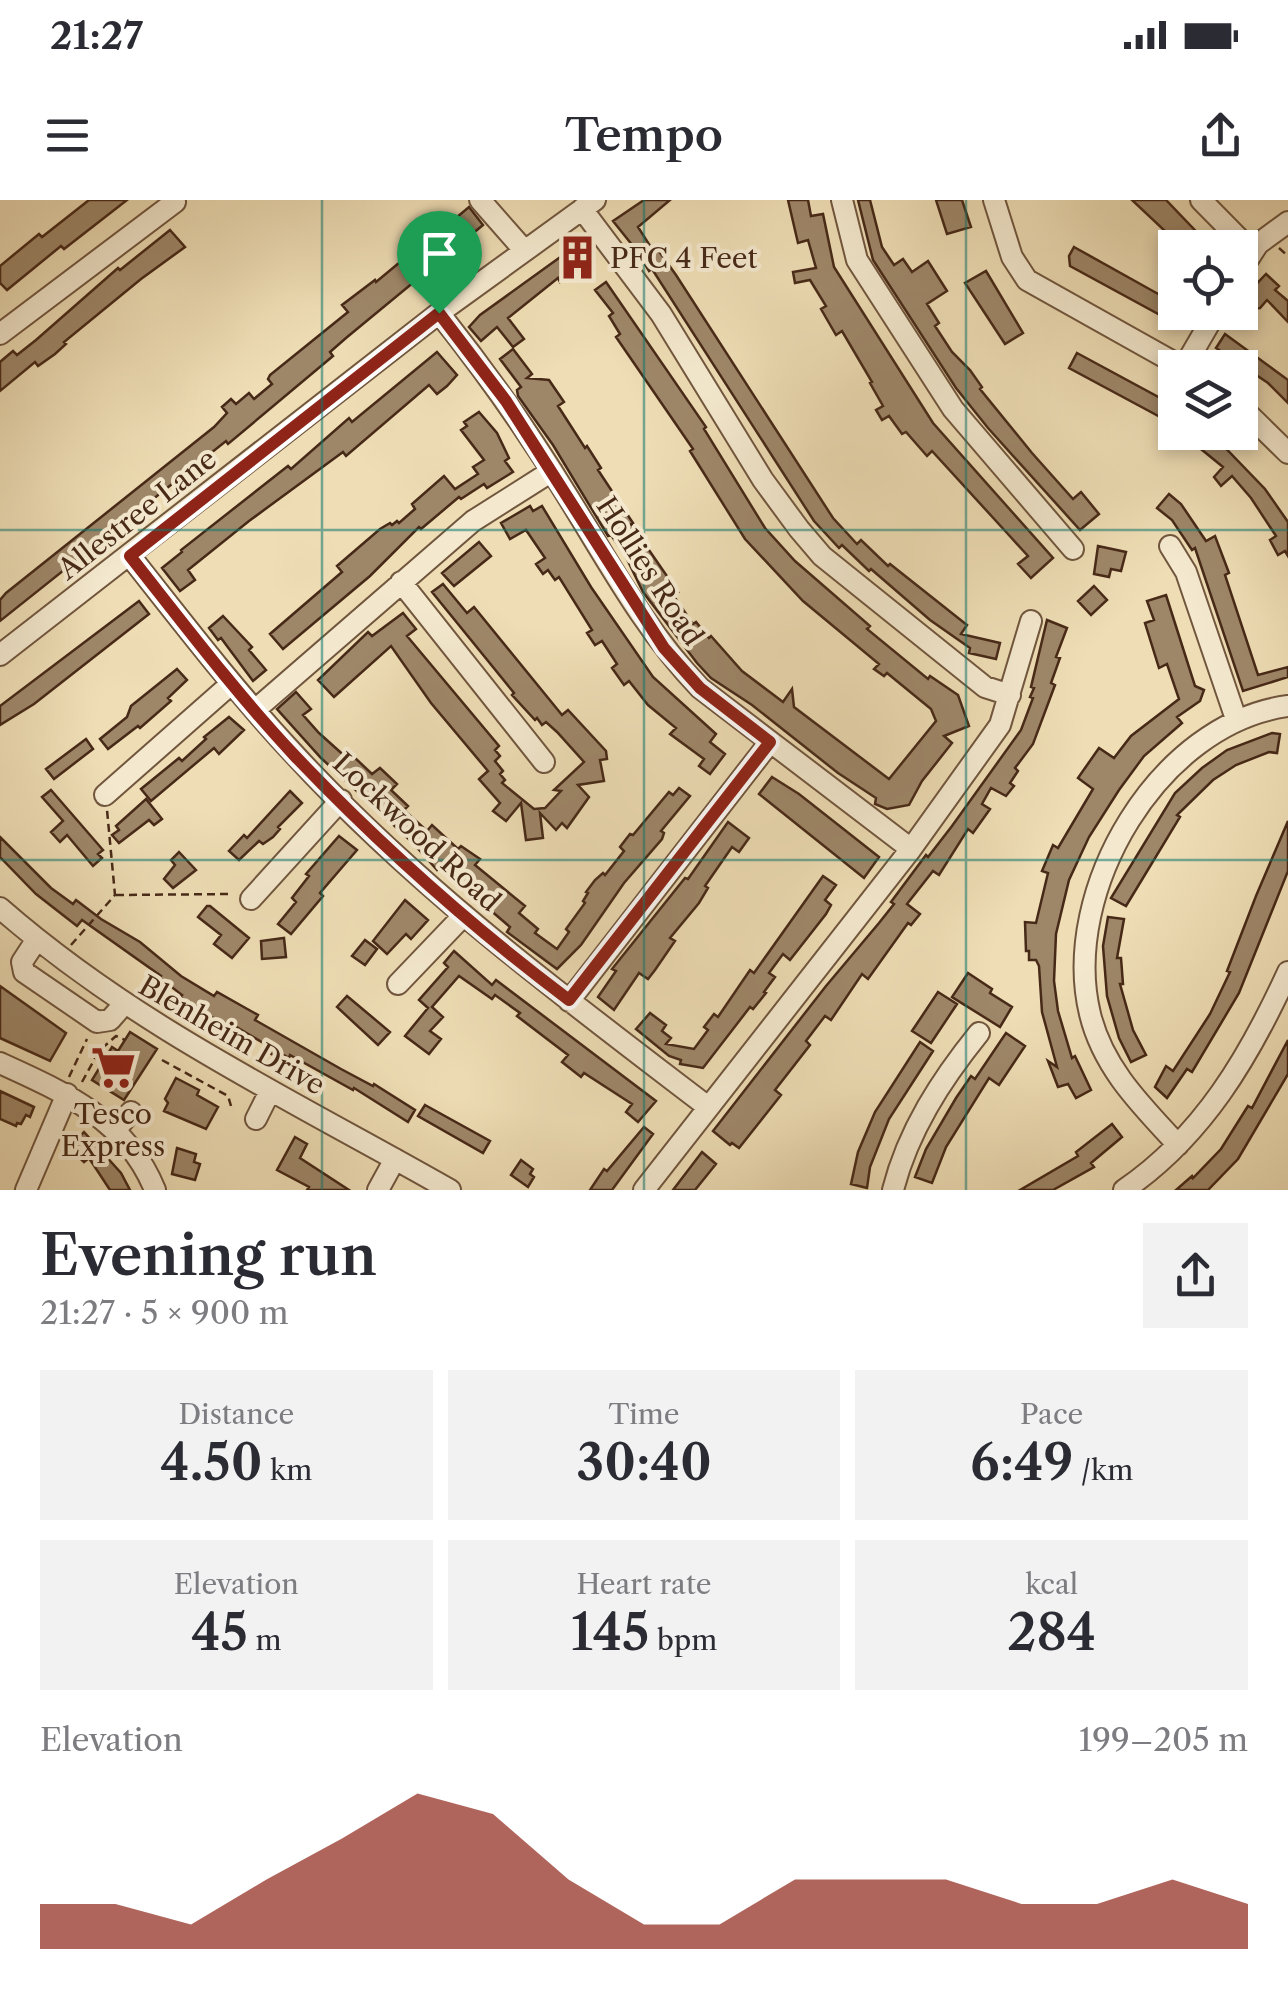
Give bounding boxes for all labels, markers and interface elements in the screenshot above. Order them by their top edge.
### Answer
text: 21:27 [50,12,143,59]
text: Tempo [565,107,723,163]
icon: menu [40,108,95,163]
icon: share [1193,108,1248,163]
pin [397,211,482,314]
icon: arrive [412,226,467,281]
map controls [1158,230,1258,450]
button: locate [1158,230,1258,330]
building icon: PFC 4 Feet [553,234,601,282]
place label: PFC 4 Feet [610,241,758,275]
button: layers [1158,350,1258,450]
street label: Allestree Lane [50,442,223,587]
street label: Hollies Road [589,490,711,652]
street label: Lockwood Road [326,746,508,918]
street label: Blenheim Drive [133,968,331,1102]
supermarket icon: Tesco Express [89,1044,137,1092]
place label: Tesco Express [61,1097,165,1163]
text: Evening run [40,1222,377,1289]
button: share [1143,1223,1248,1328]
text: 21:27 · 5 × 900 m [40,1293,289,1332]
text: Distance [178,1397,294,1431]
text: Time [609,1397,679,1431]
text: Pace [1020,1397,1083,1431]
text: 4.50 [160,1431,263,1493]
text: 30:40 [576,1431,712,1493]
text: 6:49 [970,1431,1073,1493]
text: km [263,1453,312,1487]
text: /km [1073,1453,1133,1487]
text: Elevation [174,1567,299,1601]
text: Heart rate [577,1567,711,1601]
text: kcal [1025,1567,1078,1601]
text: 45 [191,1601,248,1663]
text: 145 [571,1601,650,1663]
text: 284 [1007,1601,1096,1663]
text: m [248,1623,282,1657]
text: bpm [650,1623,717,1657]
text: Elevation [40,1720,183,1759]
text: 199–205 m [1079,1720,1248,1759]

